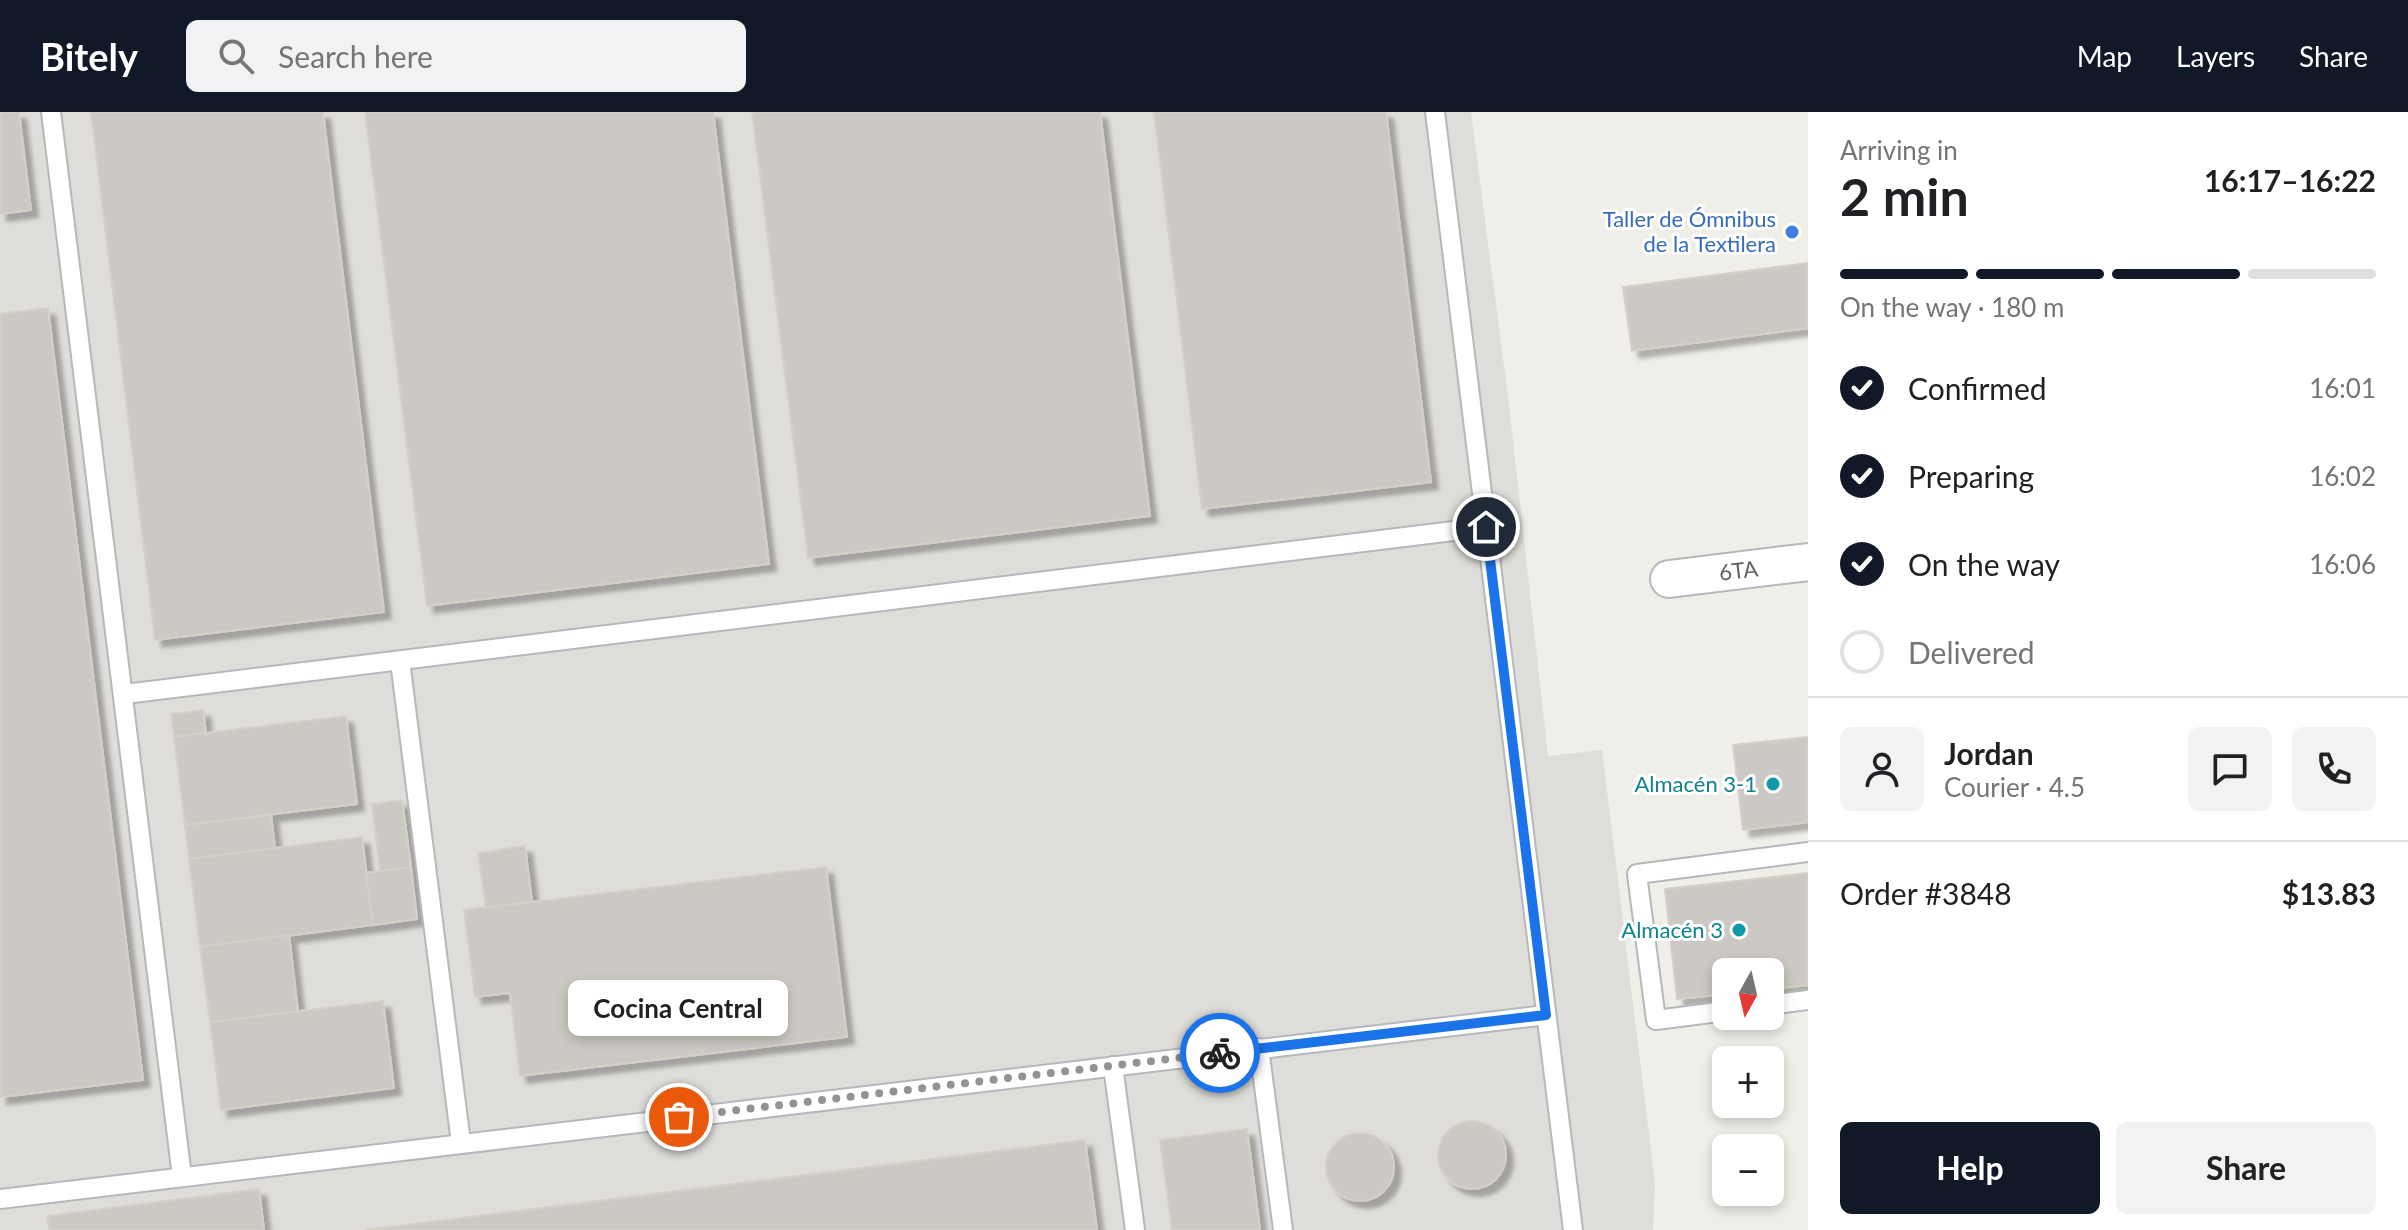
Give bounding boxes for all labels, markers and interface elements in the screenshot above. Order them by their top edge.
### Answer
search box [186,20,746,92]
text: Bitely [40,33,138,79]
icon: search [214,34,258,78]
text: Search here [278,38,433,74]
text: Map [2077,39,2132,73]
text: Layers [2176,39,2255,73]
text: Share [2299,39,2368,73]
text: Arriving in [1840,134,1958,166]
text: 16:17–16:22 [2204,162,2376,198]
text: 2 min [1840,165,1969,227]
place label: Taller de Ómnibus de la Textilera [1603,205,1776,257]
marker: Taller de Ómnibus de la Textilera [1783,223,1801,241]
text: On the way · 180 m [1840,291,2064,323]
icon: check [1840,366,1884,410]
text: Confirmed [1908,370,2047,406]
text: 16:01 [2309,372,2376,404]
icon: check [1840,454,1884,498]
text: Preparing [1908,458,2034,494]
text: 16:02 [2309,460,2376,492]
pin [1452,493,1520,561]
icon: home [1464,505,1508,549]
icon: check [1840,542,1884,586]
text: On the way [1908,546,2060,582]
text: 16:06 [2309,548,2376,580]
street label: 6TA [1717,554,1760,586]
text: Delivered [1908,634,2035,670]
button: person [1840,727,1924,811]
button: chat [2188,727,2272,811]
button: phone [2292,727,2376,811]
text: Jordan [1944,735,2034,771]
place label: Almacén 3-1 [1634,770,1757,797]
text: Courier · 4.5 [1944,771,2085,803]
marker: Almacén 3-1 [1764,775,1782,793]
text: Order #3848 [1840,875,2012,911]
text: $13.83 [2282,875,2376,911]
place label: Almacén 3 [1621,916,1723,943]
marker: Almacén 3 [1730,921,1748,939]
north arrow [1712,958,1784,1030]
map controls [1712,958,1784,1206]
callout: Cocina Central [569,981,789,1037]
text: Cocina Central [593,992,763,1024]
courier [1180,1013,1260,1093]
icon: bike [1198,1031,1242,1075]
button: + [1712,1046,1784,1118]
pin [645,1083,713,1151]
icon: bag [657,1095,701,1139]
button: Help [1840,1122,2100,1214]
button: Share [2116,1122,2376,1214]
button: − [1712,1134,1784,1206]

